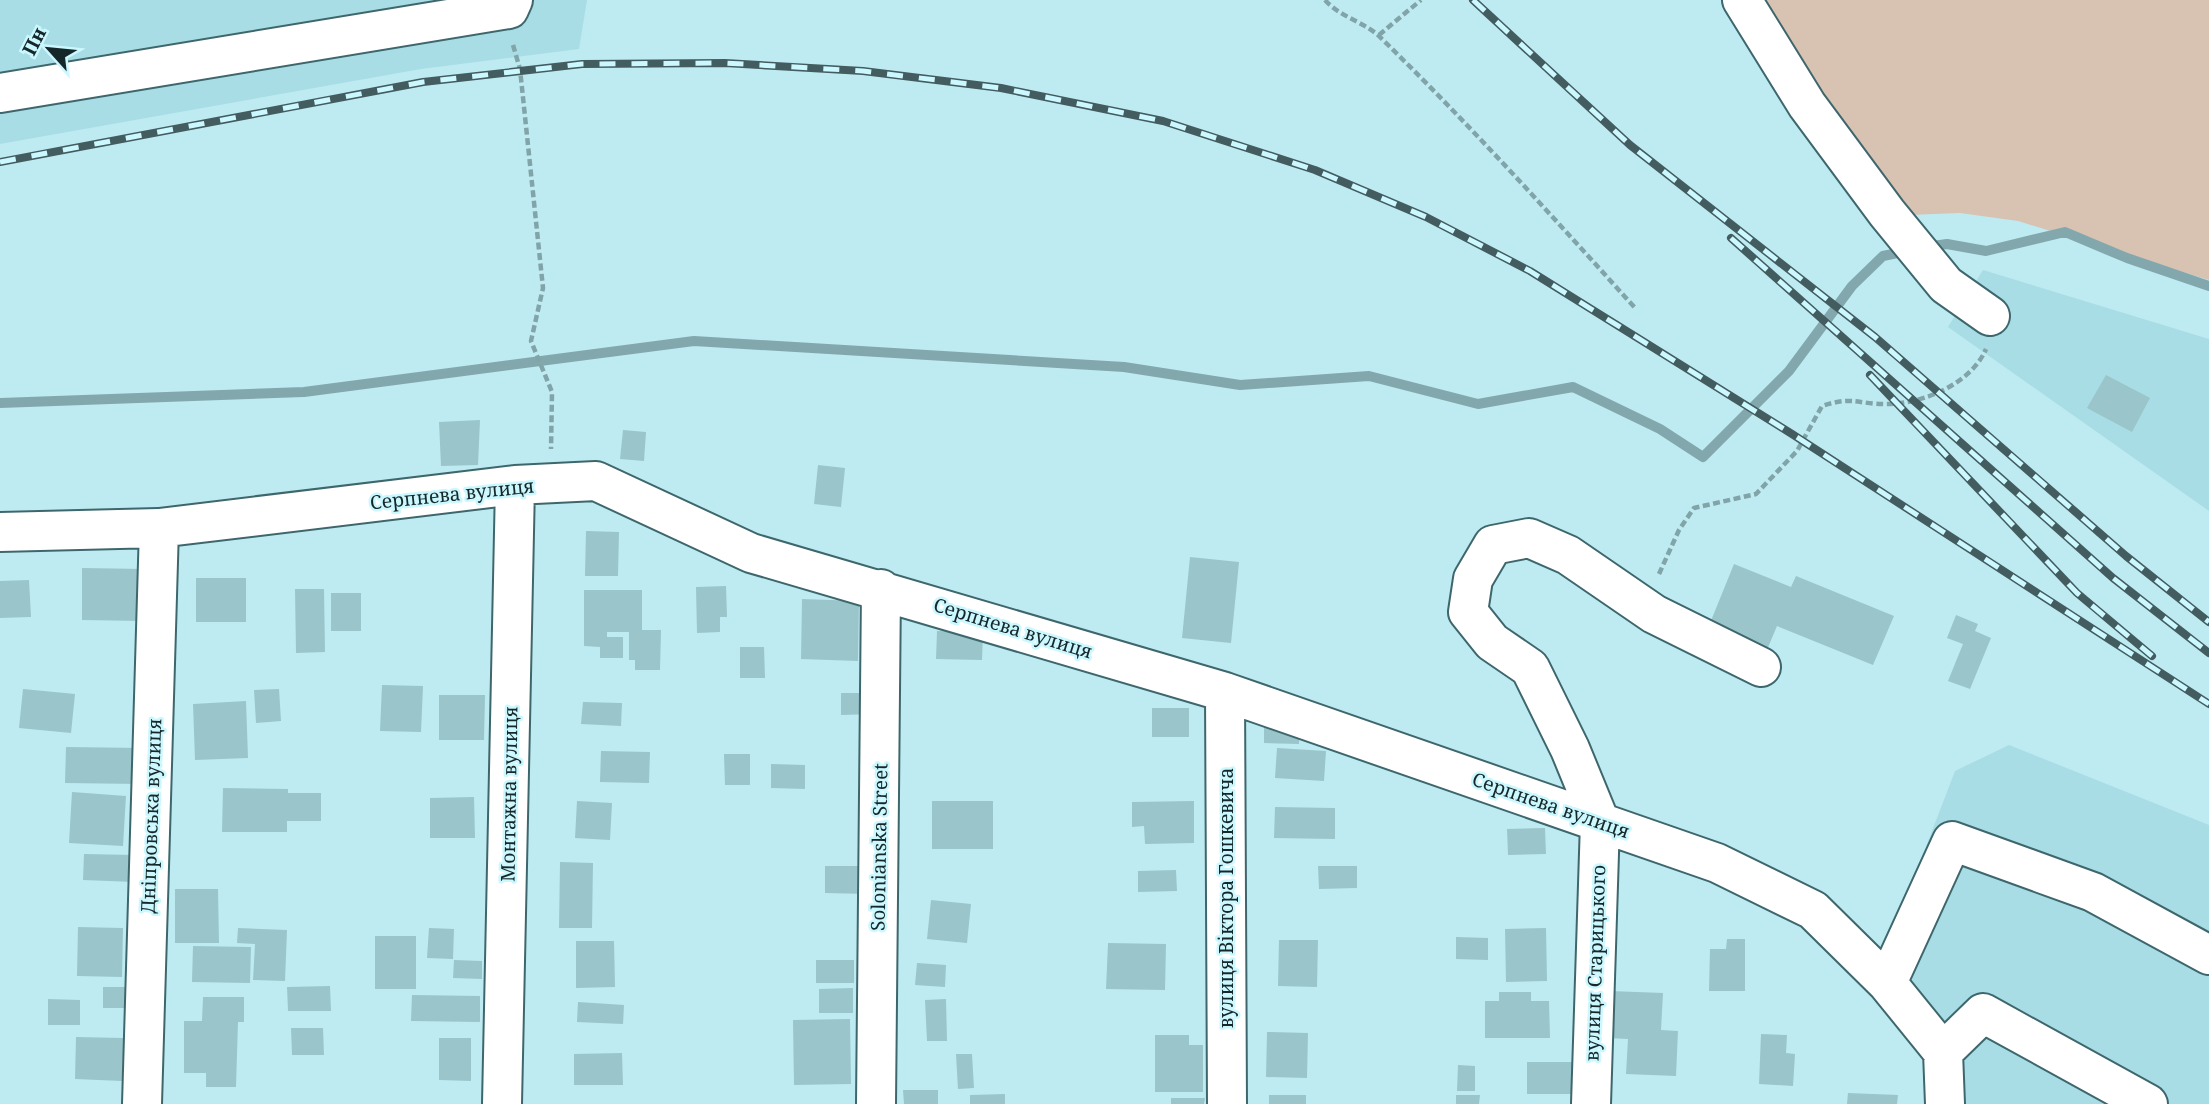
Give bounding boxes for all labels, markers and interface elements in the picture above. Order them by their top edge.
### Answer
north arrow [14,14,84,84]
text: Пн [16,23,52,60]
street label: Серпнева вулиця [369,472,535,516]
street label: Серпнева вулиця [930,591,1096,665]
street label: Монтажна вулиця [494,706,524,882]
street label: Дніпровська вулиця [135,718,167,914]
street label: Solonianska Street [865,763,893,931]
street label: Серпнева вулиця [1469,766,1633,844]
street label: вулиця Віктора Гошкевича [1213,768,1239,1028]
street label: вулиця Старицького [1579,864,1611,1062]

